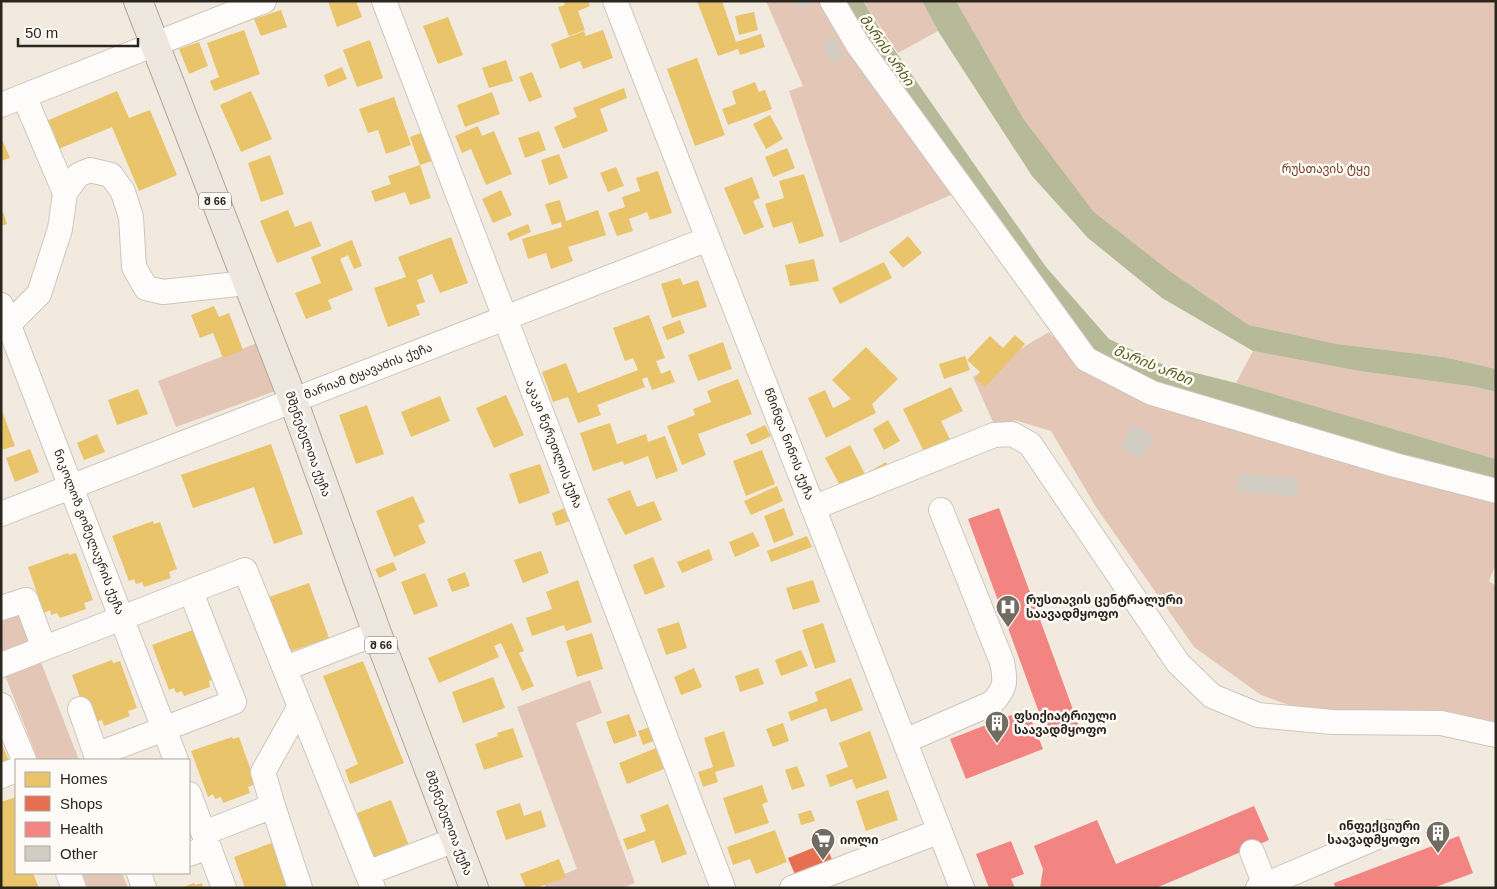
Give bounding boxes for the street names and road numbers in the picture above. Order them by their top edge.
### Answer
road number: შ 66 [199,192,231,210]
street label: მარიამ ტყავაძის ქუჩა [302,340,434,402]
street label: აკაკი წერეთლის ქუჩა [522,378,585,511]
street label: წმინდა ნინოს ქუჩა [760,386,817,502]
street label: მშენებელთა ქუჩა [281,389,334,499]
street label: ნიკოლოზ გომელაურის ქუჩა [50,447,127,617]
road number: შ 66 [365,636,397,654]
street label: მშენებელთა ქუჩა [422,769,475,878]

